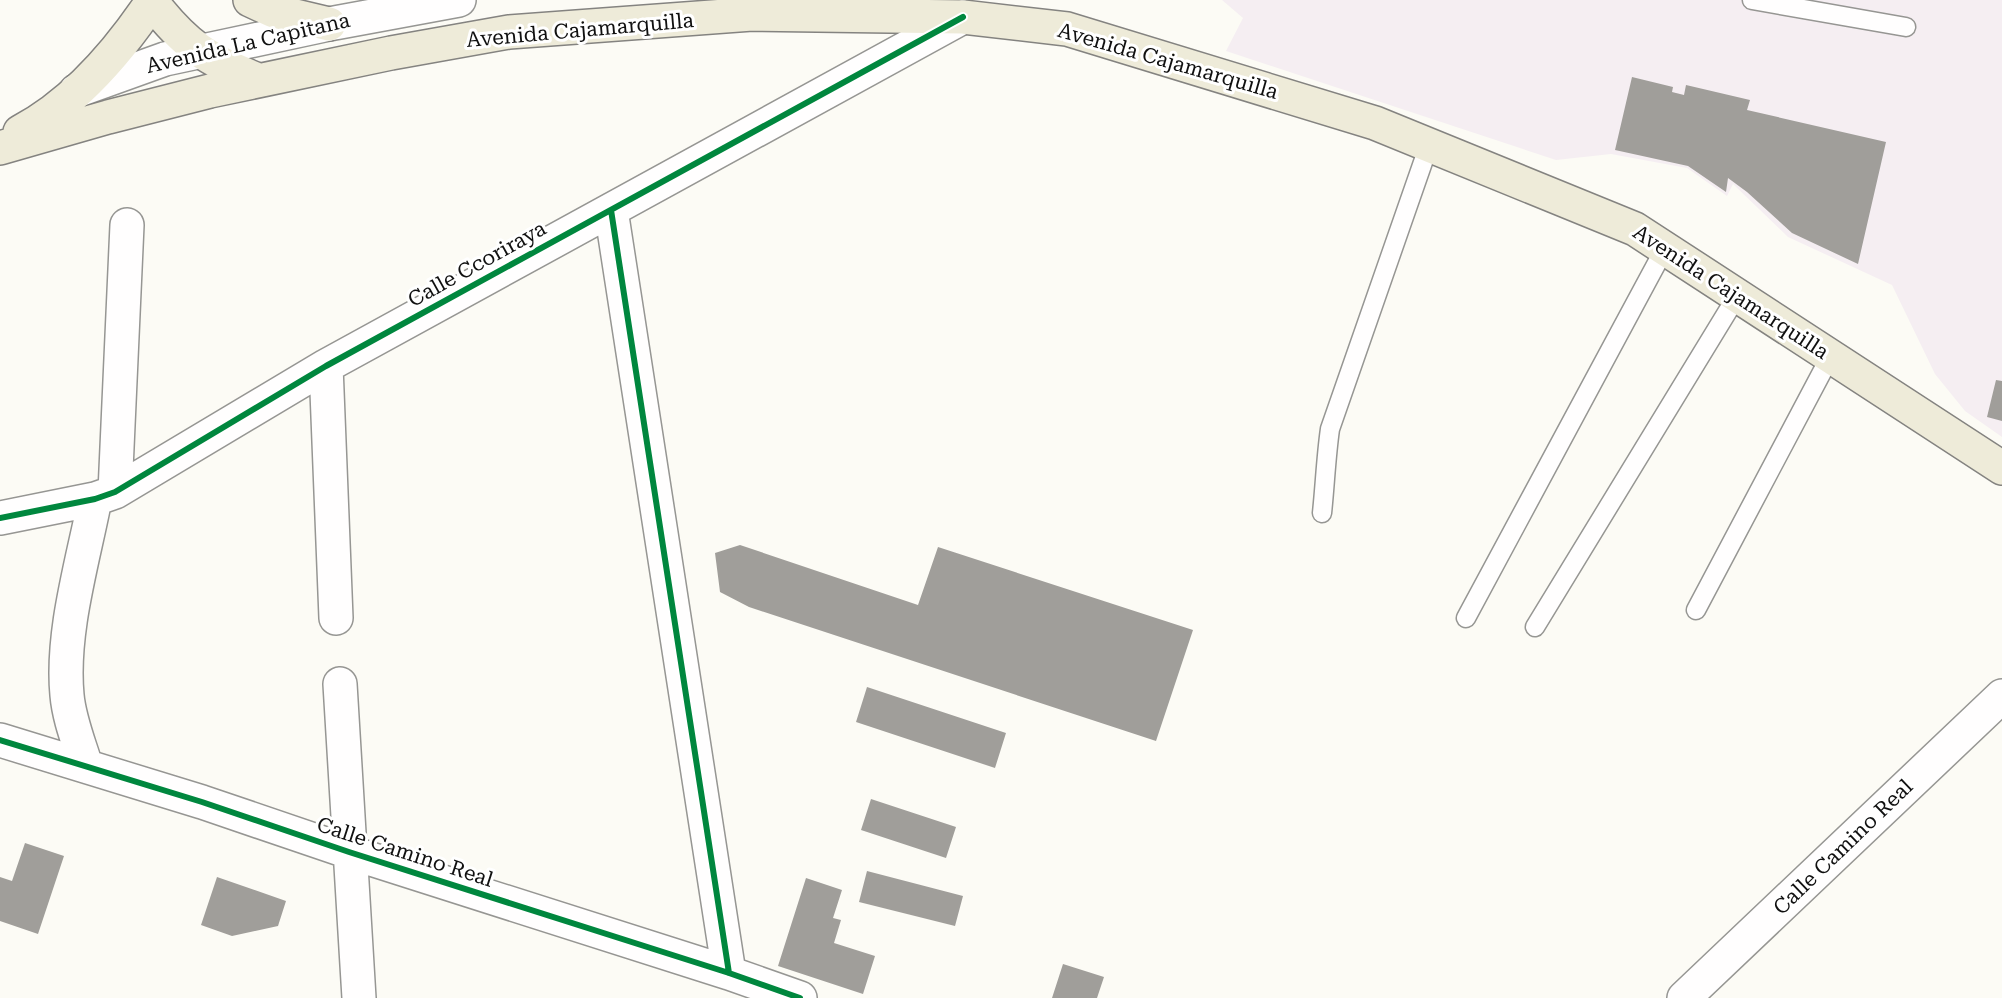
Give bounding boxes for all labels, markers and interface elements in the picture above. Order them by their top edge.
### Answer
street label: Avenida La Capitana [144,8,353,78]
street label: Avenida Cajamarquilla [465,8,695,52]
street label: Avenida Cajamarquilla [1055,18,1282,104]
street label: Calle Ccoriraya [404,216,551,312]
street label: Avenida Cajamarquilla [1629,220,1834,365]
street label: Calle Camino Real [1769,774,1918,920]
street label: Calle Camino Real [314,812,497,892]

